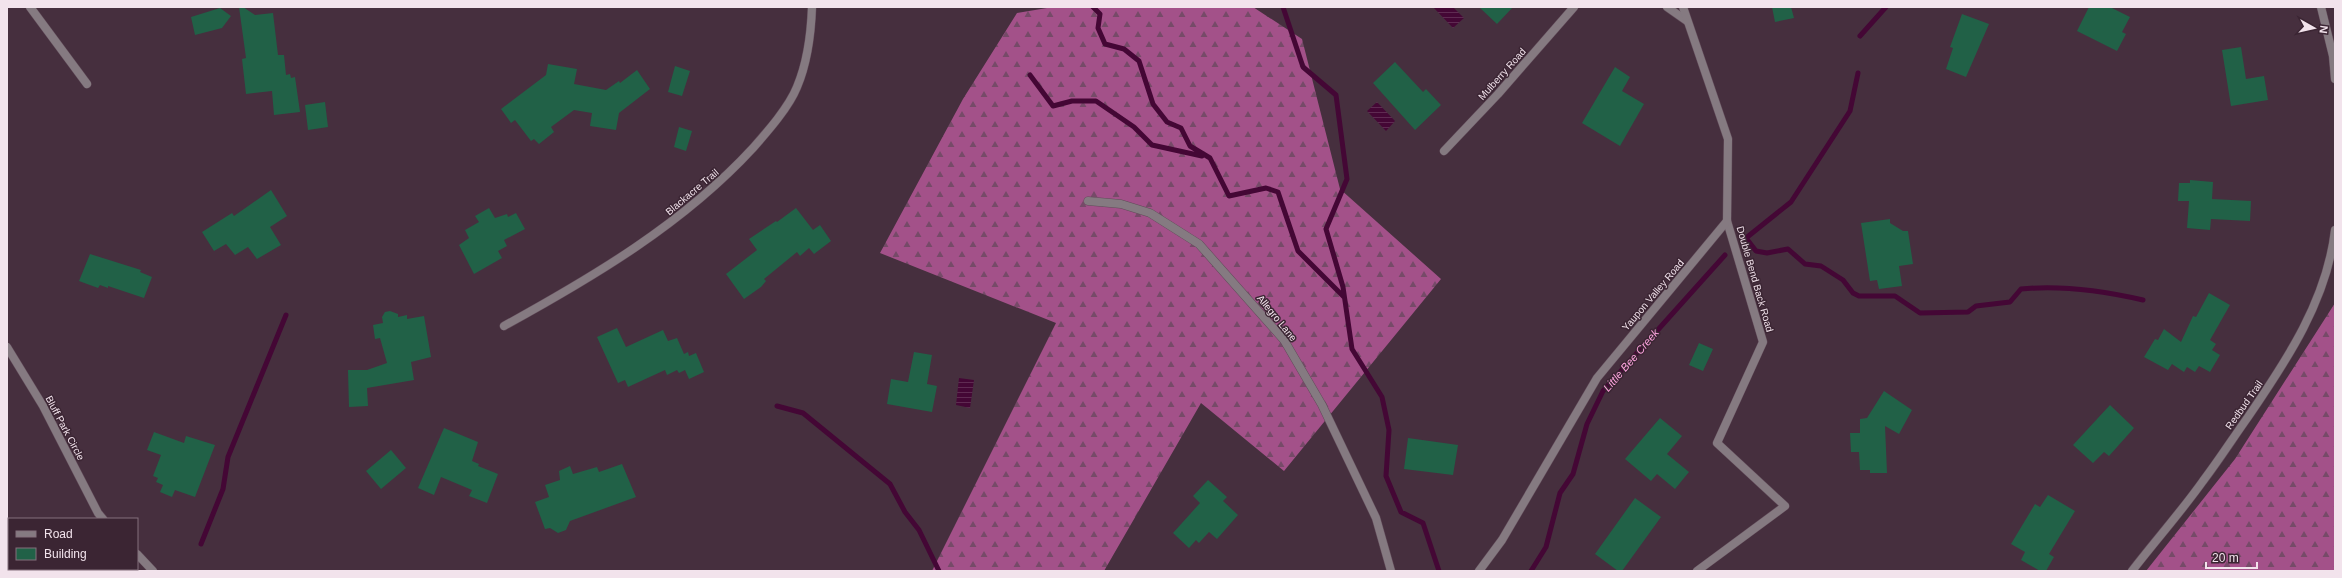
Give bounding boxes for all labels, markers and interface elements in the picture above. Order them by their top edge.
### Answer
north arrow [2294,8,2334,48]
text: N [2317,25,2330,34]
street label: Mulberry Road [1476,46,1528,102]
street label: Blackacre Trail [663,167,721,217]
street label: Double Bend Back Road [1735,225,1775,333]
street label: Yaupon Valley Road [1620,257,1686,333]
street label: Allegro Lane [1255,293,1299,344]
water label: Little Bee Creek [1601,326,1662,393]
street label: Redbud Trail [2223,379,2265,431]
street label: Bluff Park Circle [43,394,87,463]
legend [8,518,138,570]
text: Road [44,527,73,541]
scale bar [2206,544,2257,570]
text: Building [44,547,87,561]
text: 20 m [2212,551,2239,565]

